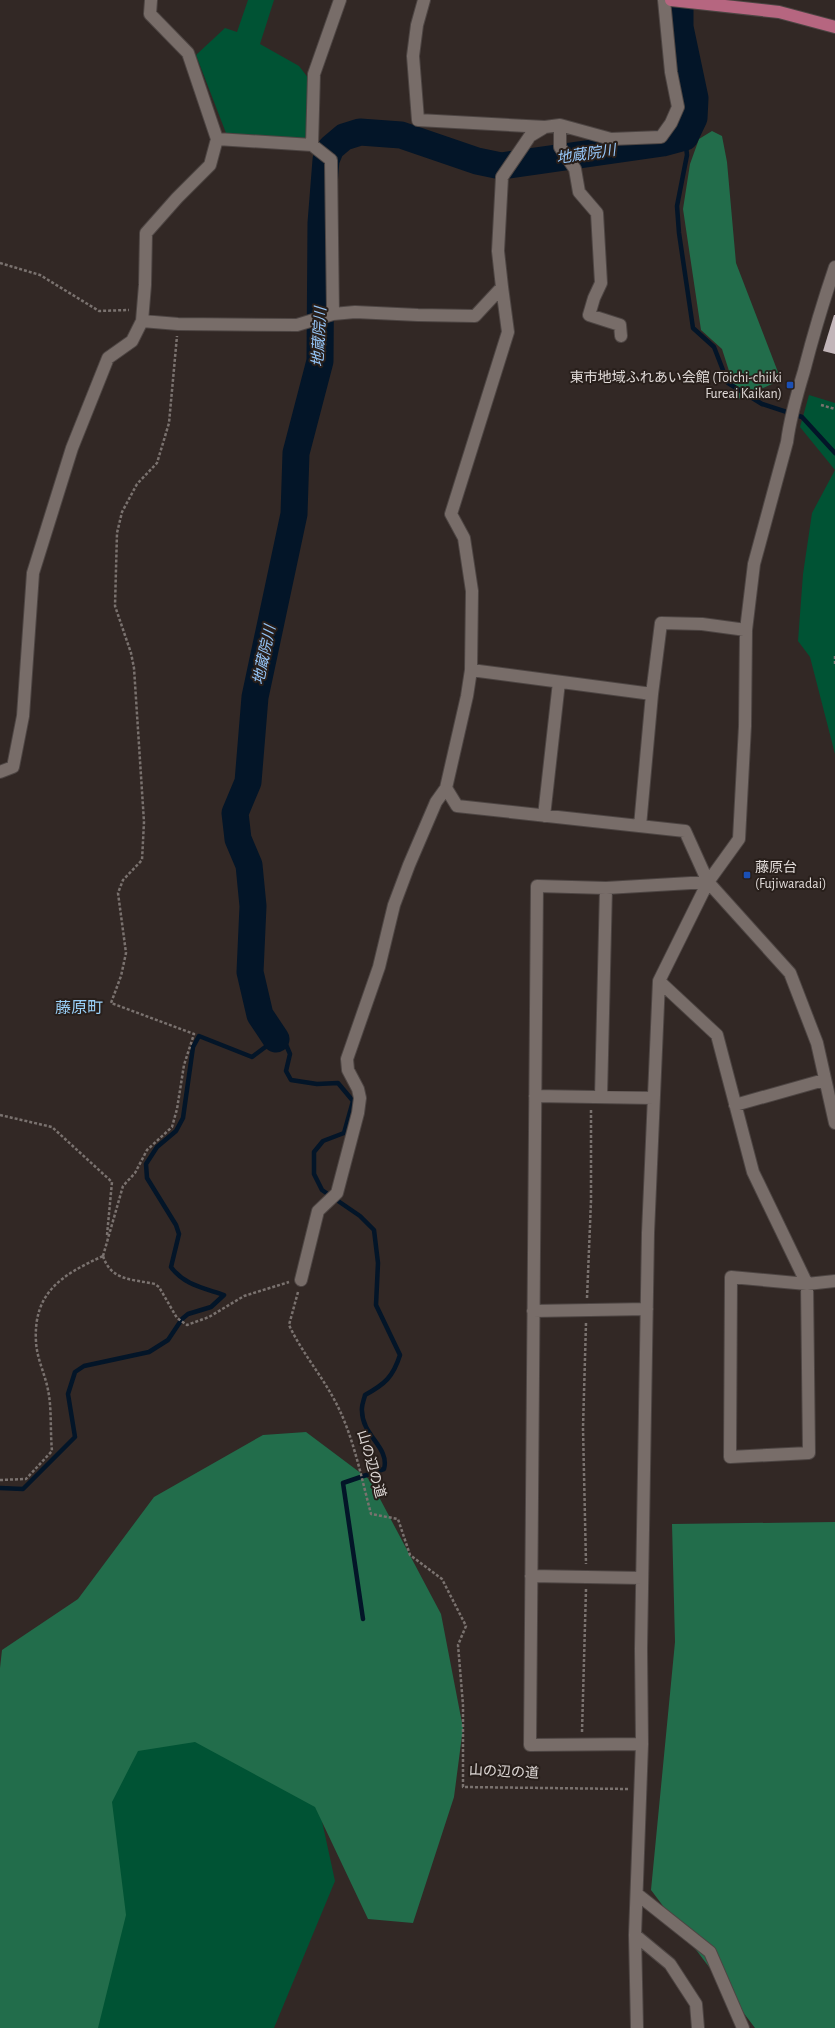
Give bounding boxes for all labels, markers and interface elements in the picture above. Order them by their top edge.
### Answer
water label: 地蔵院川 [555,142,619,166]
water label: 地蔵院川 [309,305,329,367]
place label: 東市地域ふれあい会館 (Tōichi-chiiki Fureai Kaikan) [570,370,782,401]
marker: 東市地域ふれあい会館 (Tōichi-chiiki Fureai Kaikan) [785,380,795,390]
water label: 地蔵院川 [250,622,278,686]
place label: 藤原台 (Fujiwaradai) [755,859,826,891]
marker: 藤原台 (Fujiwaradai) [742,870,752,880]
district label: 藤原町 [55,1000,103,1016]
street label: 山の辺の道 [355,1428,388,1500]
street label: 山の辺の道 [469,1762,539,1781]

